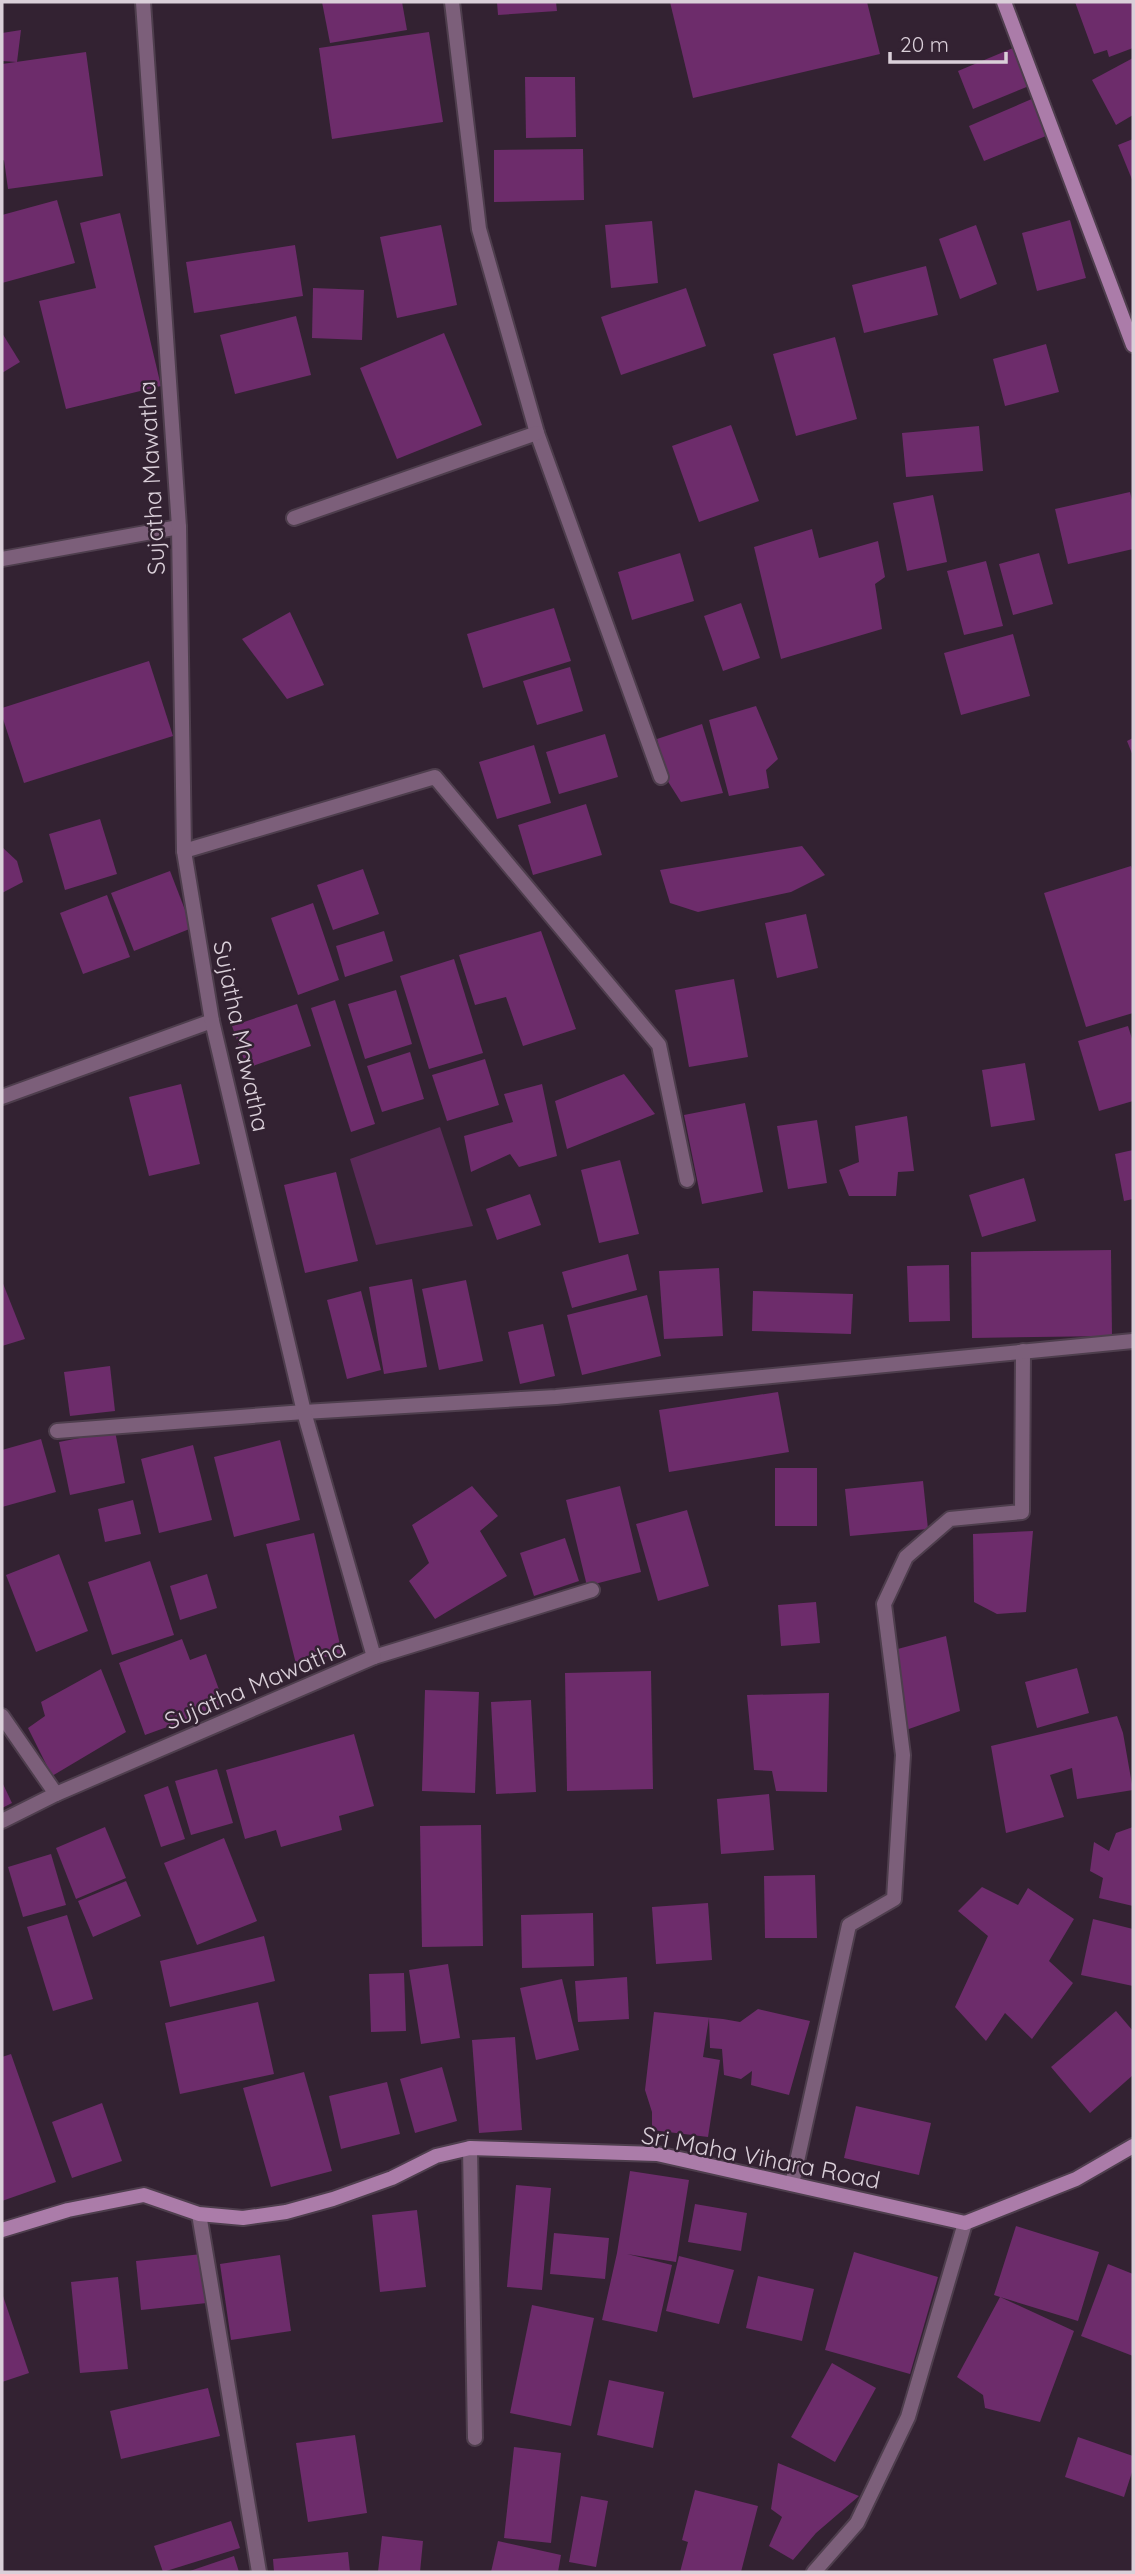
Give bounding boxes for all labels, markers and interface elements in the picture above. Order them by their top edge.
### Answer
scale bar [890,21,1006,65]
text: 20 m [900,31,949,57]
street label: Sujatha Mawatha [131,380,171,576]
street label: Sujatha Mawatha [207,938,277,1134]
street label: Sujatha Mawatha [160,1632,350,1736]
street label: Sri Maha Vihara Road [639,2119,883,2195]

